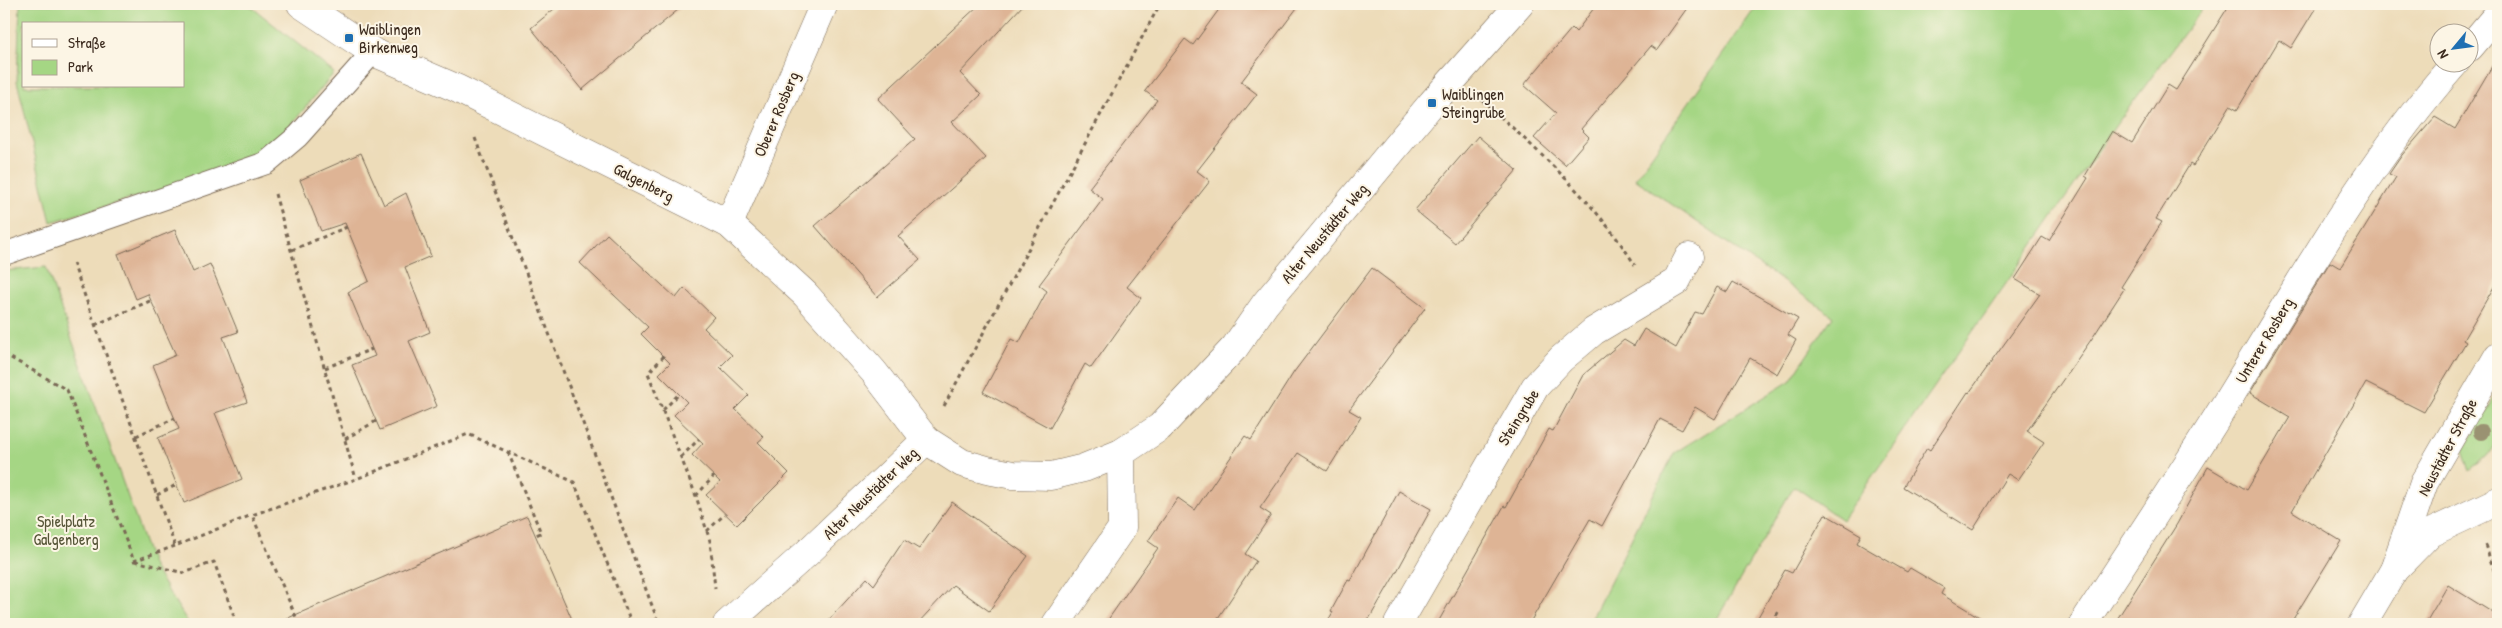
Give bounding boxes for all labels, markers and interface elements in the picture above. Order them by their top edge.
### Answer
place label: Waiblingen Birkenweg [359,18,421,58]
legend [22,22,185,88]
north arrow [2430,22,2480,72]
text: Straße [68,32,106,53]
marker: Waiblingen Birkenweg [343,32,355,44]
text: N [2432,46,2452,62]
text: Park [68,56,93,77]
street label: Oberer Rosberg [748,68,804,160]
place label: Waiblingen Steingrube [1442,83,1505,123]
marker: Waiblingen Steingrube [1426,97,1438,109]
street label: Galgenberg [610,157,678,207]
street label: Alter Neustädter Weg [1276,178,1372,288]
street label: Unterer Rosberg [2230,293,2298,387]
street label: Steingrube [1492,384,1544,449]
street label: Neustädter Straße [2412,394,2482,500]
street label: Alter Neustädter Weg [818,442,922,544]
park label: Spielplatz Galgenberg [33,510,99,550]

